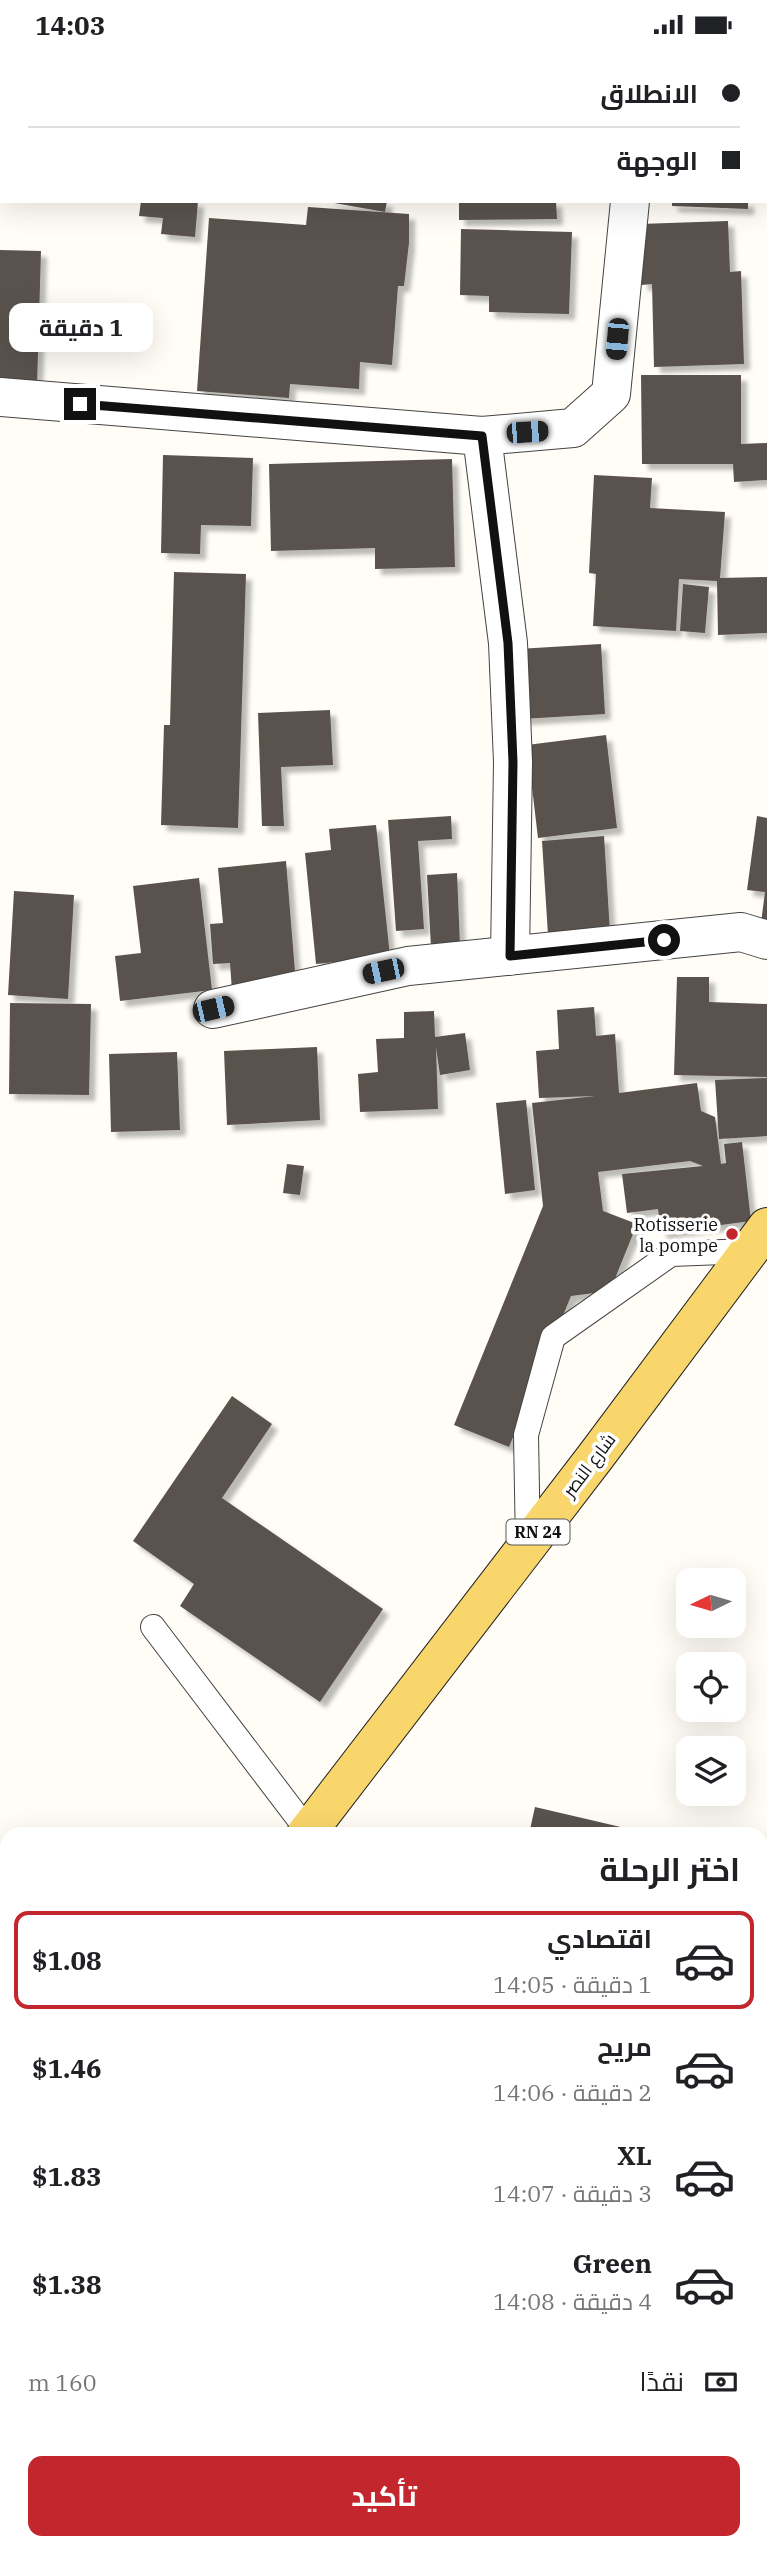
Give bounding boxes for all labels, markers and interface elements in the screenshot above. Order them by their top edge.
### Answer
text: 14:03 [35,8,105,42]
text: الانطلاق [600,76,698,110]
text: الوجهة [617,143,698,177]
callout: 1 دقيقة [8,303,152,351]
text: 1 دقيقة [39,312,123,342]
car [605,317,630,361]
route end [64,388,96,420]
car [506,420,549,444]
route start [648,924,680,956]
car [361,956,406,986]
car [191,994,236,1024]
place label: Rotisserie la pompe [634,1213,718,1257]
marker: Rotisserie la pompe [724,1226,740,1242]
street label: شارع النصر [557,1428,621,1503]
road number: RN 24 [506,1519,570,1545]
north arrow [676,1568,746,1638]
map controls [676,1568,746,1806]
button: locate [676,1652,746,1722]
button: layers [676,1736,746,1806]
text: اختر الرحلة [600,1848,740,1890]
text: اقتصادي [547,1921,652,1955]
icon: car [673,1929,736,1992]
text: $1.08 [32,1943,102,1977]
text: 1 دقيقة · 14:05 [493,1969,652,1999]
text: مريح [597,2029,652,2063]
icon: car [673,2037,736,2100]
text: $1.46 [32,2051,102,2085]
text: 2 دقيقة · 14:06 [493,2077,652,2107]
text: XL [617,2138,652,2172]
icon: car [673,2145,736,2208]
text: $1.83 [32,2159,102,2193]
text: 3 دقيقة · 14:07 [493,2178,652,2208]
text: Green [572,2246,652,2280]
icon: car [673,2253,736,2316]
text: $1.38 [32,2267,102,2301]
text: 4 دقيقة · 14:08 [493,2286,652,2316]
icon: cash [702,2363,740,2401]
text: نقدًا [640,2364,684,2398]
text: 160 m [28,2367,97,2397]
button: تأكيد [28,2456,740,2536]

